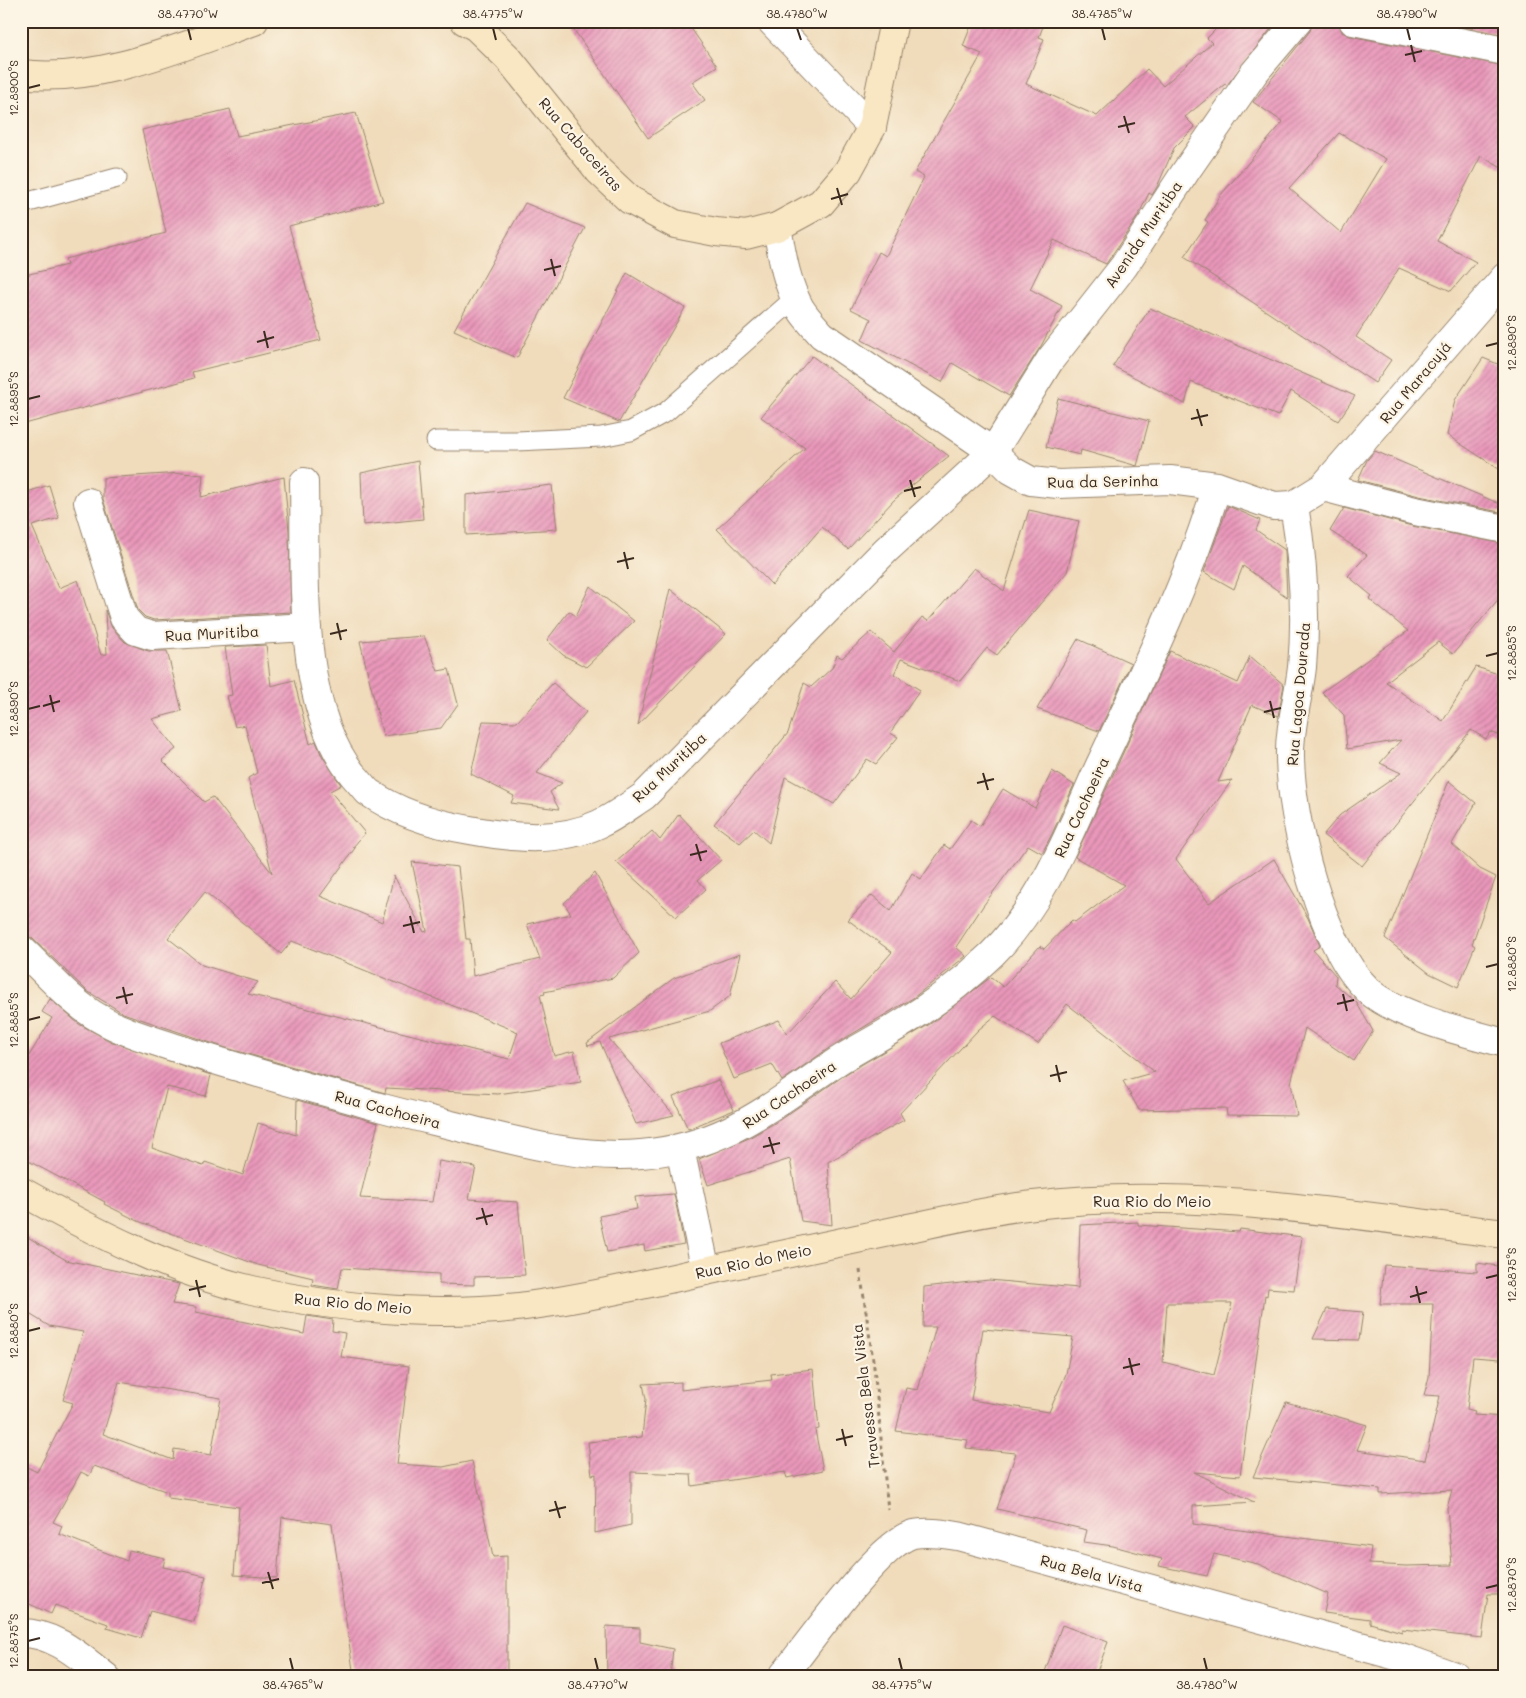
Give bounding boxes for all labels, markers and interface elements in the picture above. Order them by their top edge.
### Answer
text: 38.4770°W [158,5,218,21]
text: 38.4775°W [463,5,523,21]
text: 38.4780°W [766,5,828,21]
text: 38.4785°W [1072,5,1132,21]
text: 38.4790°W [1376,5,1438,21]
text: 12.8900°S [5,60,21,116]
street label: Rua Cabaceiras [535,93,627,195]
street label: Avenida Muritiba [1100,177,1186,291]
text: 12.8890°S [1503,315,1519,371]
street label: Rua Maracujá [1375,337,1455,427]
text: 12.8895°S [5,371,21,427]
street label: Rua da Serinha [1047,470,1159,492]
street label: Rua Muritiba [164,621,260,645]
street label: Rua Lagoa Dourada [1282,621,1314,767]
text: 12.8885°S [1503,625,1519,681]
text: 12.8890°S [5,681,21,737]
street label: Rua Muritiba [628,728,710,806]
street label: Rua Cachoeira [1049,753,1113,861]
text: 12.8880°S [1503,936,1519,992]
text: 12.8885°S [5,992,21,1048]
street label: Rua Cachoeira [738,1055,840,1133]
street label: Rua Cachoeira [333,1085,443,1133]
street label: Rua Rio do Meio [1093,1191,1211,1211]
street label: Rua Rio do Meio [693,1239,813,1283]
text: 12.8875°S [1503,1247,1519,1303]
street label: Rua Rio do Meio [293,1288,413,1318]
text: 12.8880°S [5,1303,21,1359]
street label: Travessa Bela Vista [846,1323,884,1469]
street label: Rua Bela Vista [1038,1550,1146,1596]
text: 12.8870°S [1503,1557,1519,1613]
text: 12.8875°S [5,1613,21,1669]
text: 38.4765°W [263,1676,323,1692]
text: 38.4770°W [568,1676,628,1692]
text: 38.4775°W [872,1676,932,1692]
text: 38.4780°W [1176,1676,1238,1692]

